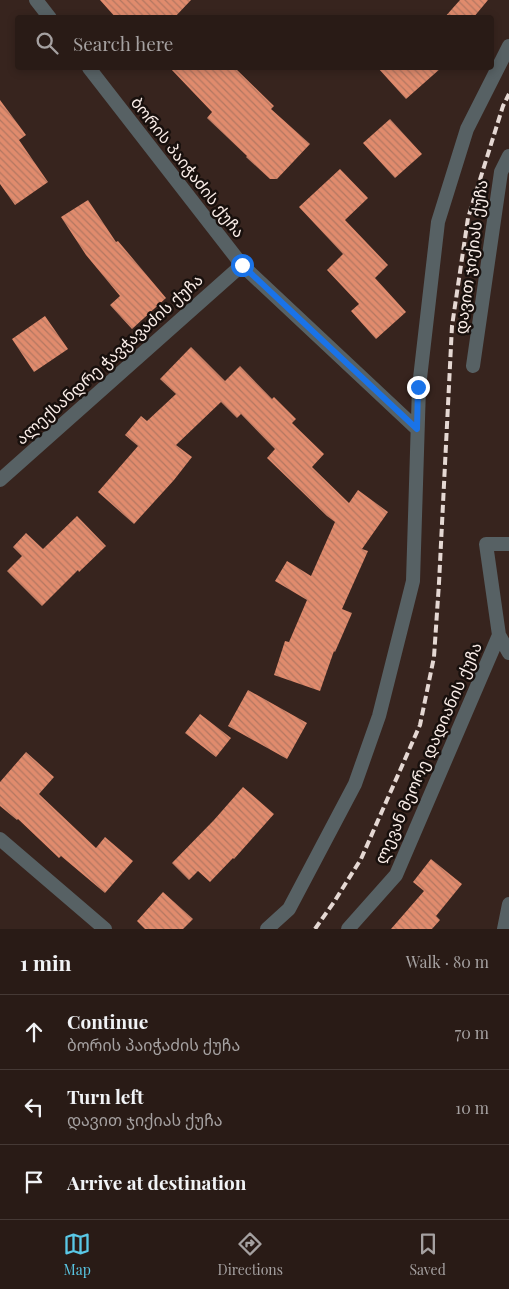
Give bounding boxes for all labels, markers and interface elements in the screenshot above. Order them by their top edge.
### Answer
search box [15,15,494,70]
icon: search [33,29,61,57]
text: Search here [73,30,173,56]
street label: ბორის პაიჭაძის ქუჩა [127,92,250,241]
street label: დავით ჯიქიას ქუჩა [449,178,493,336]
route start [231,254,254,277]
street label: ალექსანდრე ჭავჭავაძის ქუჩა [11,269,207,449]
route end [407,376,430,399]
street label: ლევან მეორე დადიანის ქუჩა [369,639,487,867]
text: 1 min [20,948,71,976]
text: Walk · 80 m [406,951,489,972]
text: Continue [67,1008,148,1034]
icon: ahead [20,1018,48,1046]
text: 70 m [455,1022,489,1043]
text: ბორის პაიჭაძის ქუჩა [67,1034,240,1055]
text: Turn left [67,1083,144,1109]
icon: left [20,1093,48,1121]
text: 10 m [455,1097,489,1118]
text: დავით ჯიქიას ქუჩა [67,1109,222,1130]
icon: arrive [20,1168,48,1196]
text: Arrive at destination [67,1169,247,1195]
tab: Map [63,1230,91,1279]
tab: Directions [218,1230,283,1279]
tab: Saved [409,1230,446,1279]

